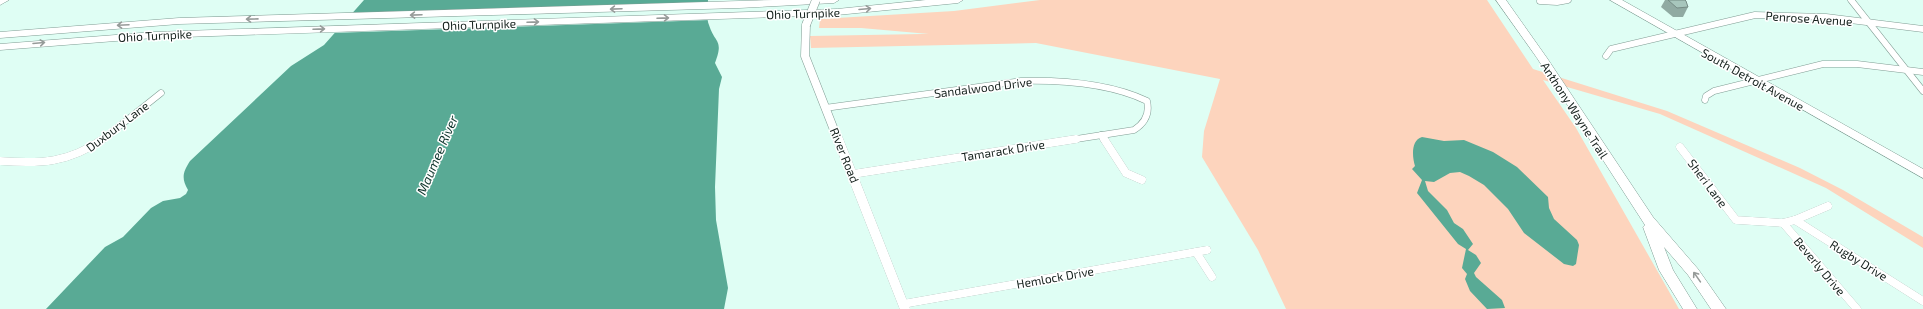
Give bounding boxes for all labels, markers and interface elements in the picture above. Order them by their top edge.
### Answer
one-way arrow [610,5,623,13]
street label: Ohio Turnpike [766,5,840,21]
one-way arrow [858,6,871,13]
street label: Penrose Avenue [1765,8,1853,28]
one-way arrow [410,11,423,19]
one-way arrow [656,14,669,22]
one-way arrow [246,15,259,23]
street label: Ohio Turnpike [442,16,516,32]
one-way arrow [526,18,539,26]
one-way arrow [117,21,130,28]
one-way arrow [313,25,326,33]
street label: Ohio Turnpike [118,26,192,44]
one-way arrow [32,40,45,47]
street label: South Detroit Avenue [1699,45,1807,113]
street label: Anthony Wayne Trail [1539,59,1612,161]
street label: Sandalwood Drive [933,74,1033,100]
street label: Duxbury Lane [83,98,151,154]
water label: Maumee River [413,112,461,197]
street label: River Road [828,125,862,185]
street label: Tamarack Drive [960,137,1046,163]
street label: Sheri Lane [1685,156,1731,210]
street label: Beverly Drive [1792,234,1848,298]
street label: Rugby Drive [1828,237,1890,283]
street label: Hemlock Drive [1015,263,1095,291]
one-way arrow [1693,272,1701,283]

